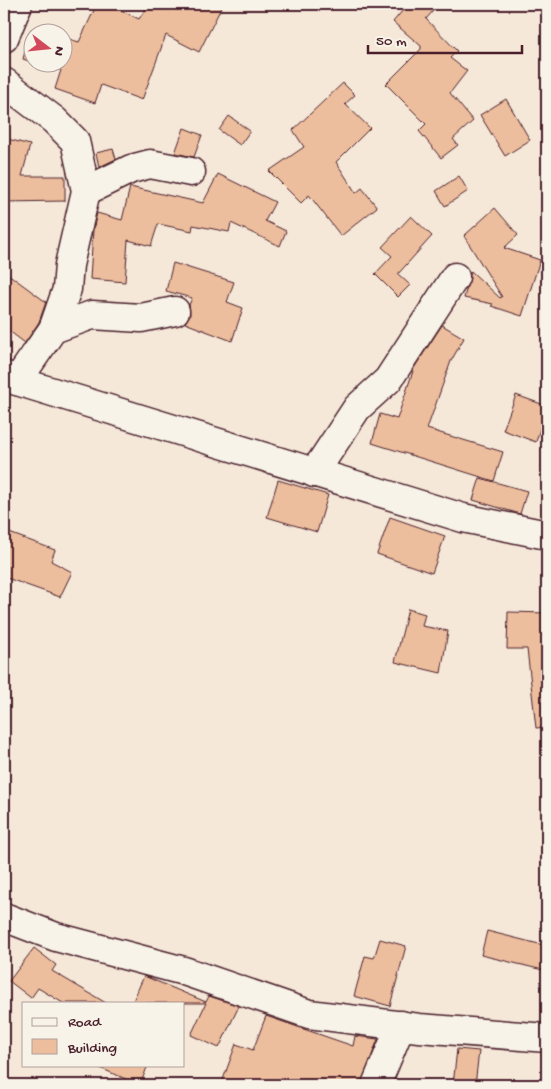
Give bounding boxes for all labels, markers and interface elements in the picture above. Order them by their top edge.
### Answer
north arrow [22,22,72,72]
scale bar [368,22,522,54]
text: 50 m [376,33,407,51]
text: N [49,44,68,58]
legend [22,1002,185,1066]
text: Road [68,1014,102,1032]
text: Building [67,1040,117,1058]

